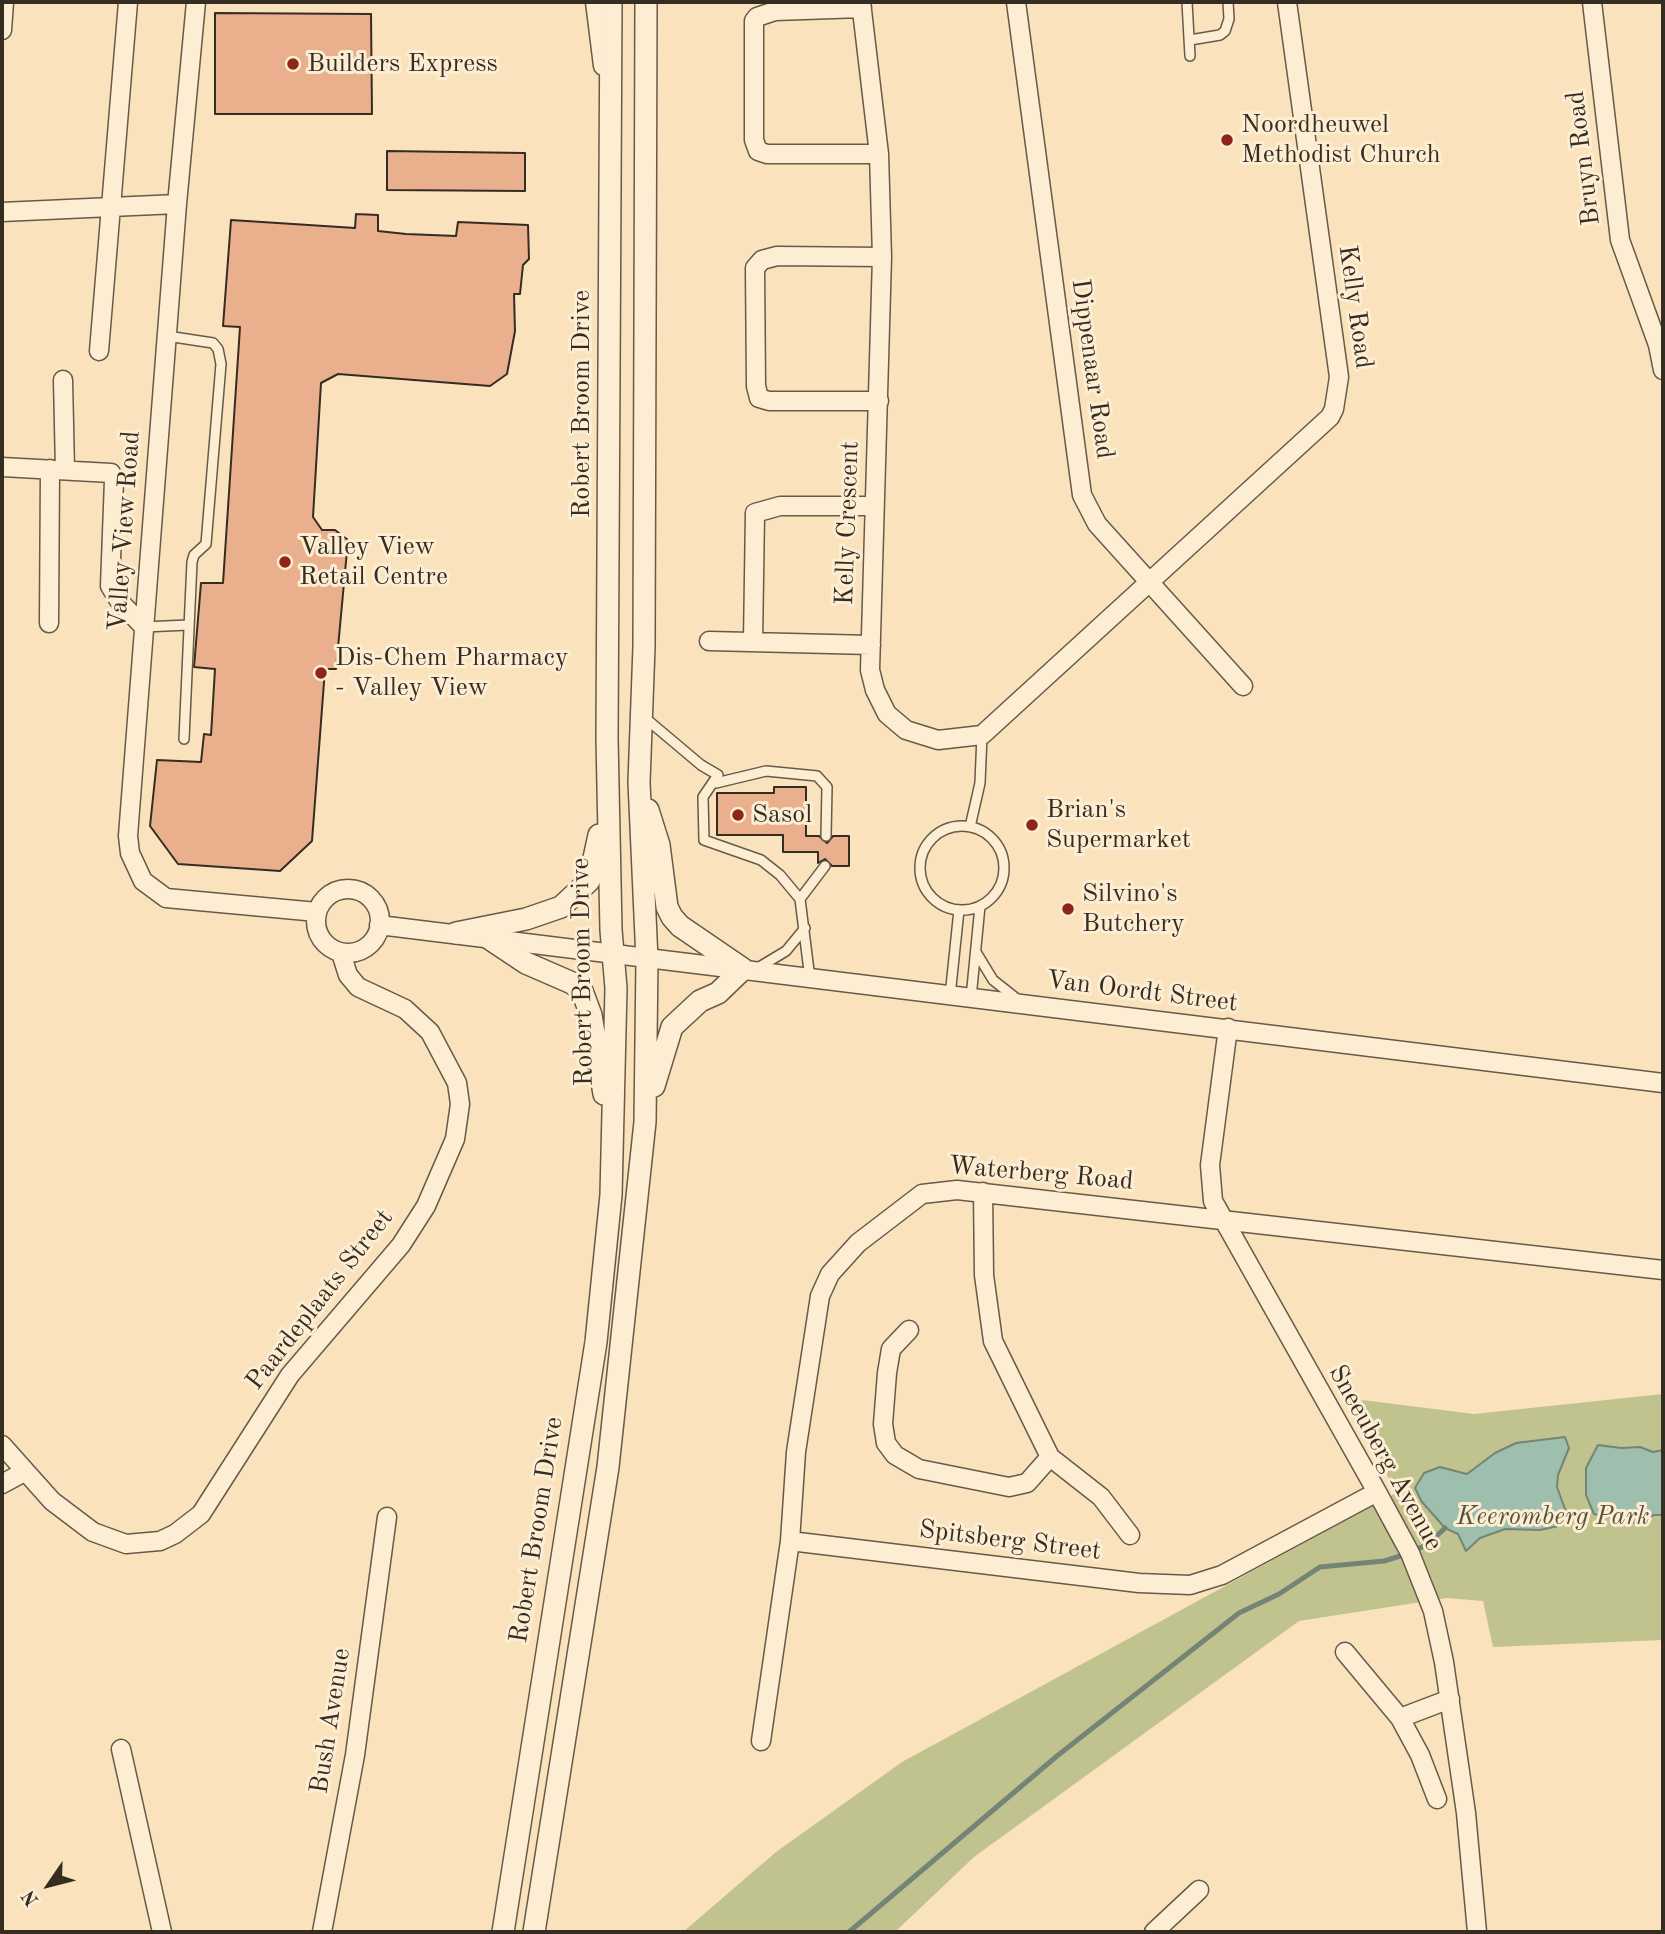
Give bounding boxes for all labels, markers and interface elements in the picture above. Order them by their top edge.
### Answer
place label: Builders Express [307,48,498,80]
marker: Builders Express [285,56,301,72]
street label: Bruyn Road [1560,89,1608,227]
place label: Noordheuwel Methodist Church [1241,109,1441,170]
marker: Noordheuwel Methodist Church [1219,132,1235,148]
street label: Kelly Road [1331,243,1379,371]
street label: Dippenaar Road [1064,277,1120,461]
street label: Robert Broom Drive [566,290,598,518]
street label: Valley View Road [102,430,148,632]
street label: Kelly Crescent [830,440,866,606]
place label: Valley View Retail Centre [299,531,448,592]
marker: Valley View Retail Centre [277,554,293,570]
place label: Dis-Chem Pharmacy - Valley View [335,642,569,704]
marker: Dis-Chem Pharmacy - Valley View [313,665,329,681]
place label: Brian's Supermarket [1046,794,1191,856]
place label: Sasol [752,799,812,831]
marker: Sasol [730,807,746,823]
marker: Brian's Supermarket [1024,817,1040,833]
street label: Robert Broom Drive [565,857,601,1087]
place label: Silvino's Butchery [1082,878,1185,940]
marker: Silvino's Butchery [1060,901,1076,917]
street label: Van Oordt Street [1044,965,1240,1019]
street label: Waterberg Road [947,1150,1135,1198]
street label: Paardeplaats Street [240,1203,400,1397]
street label: Sneeuberg Avenue [1321,1360,1449,1556]
street label: Robert Broom Drive [504,1415,570,1645]
park label: Keeromberg Park [1457,1501,1649,1533]
street label: Spitsberg Street [917,1514,1103,1568]
street label: Bush Avenue [304,1646,358,1796]
north arrow [14,1850,84,1920]
text: N [19,1886,43,1909]

